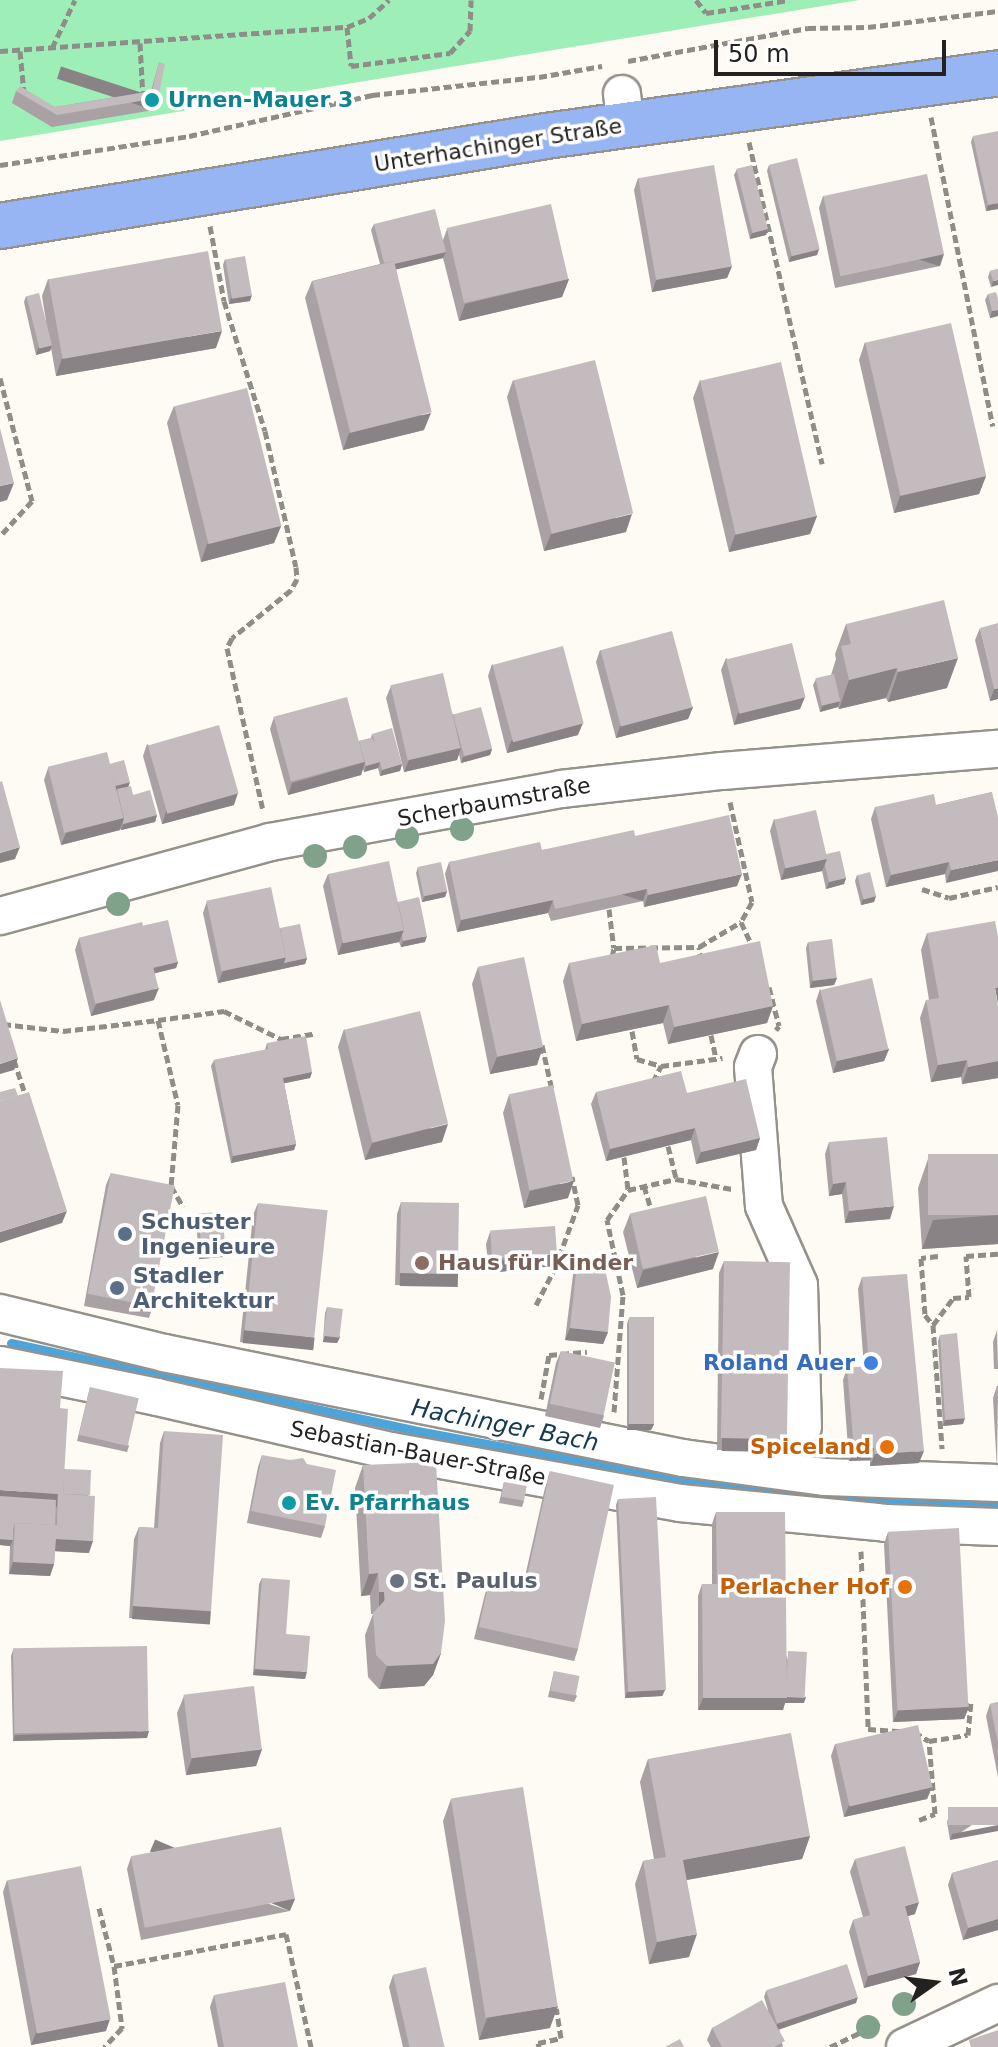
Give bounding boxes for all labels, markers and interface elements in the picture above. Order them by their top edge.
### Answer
scale bar [718,24,950,74]
text: 50 m [728,40,790,68]
place label: Urnen-Mauer 3 [168,87,353,113]
marker: Urnen-Mauer 3 [143,91,161,109]
street label: Unterhachinger Straße [372,112,624,178]
street label: Scherbaumstraße [395,772,593,832]
place label: Schuster Ingenieure [141,1208,275,1260]
marker: Schuster Ingenieure [116,1225,134,1243]
place label: Haus für Kinder [438,1250,633,1276]
marker: Haus für Kinder [413,1254,431,1272]
place label: Stadler Architektur [133,1262,274,1314]
marker: Stadler Architektur [108,1279,126,1297]
place label: Roland Auer [703,1350,855,1376]
marker: Roland Auer [862,1354,880,1372]
water label: Hachinger Bach [409,1394,601,1458]
street label: Sebastian-Bauer-Straße [288,1415,548,1491]
place label: Spiceland [750,1434,871,1460]
marker: Spiceland [878,1438,896,1456]
place label: Ev. Pfarrhaus [305,1490,470,1516]
marker: Ev. Pfarrhaus [280,1494,298,1512]
place label: St. Paulus [413,1568,538,1594]
marker: St. Paulus [388,1572,406,1590]
place label: Perlacher Hof [719,1574,889,1600]
marker: Perlacher Hof [896,1578,914,1596]
north arrow [894,1943,974,2023]
text: N [943,1965,972,1989]

